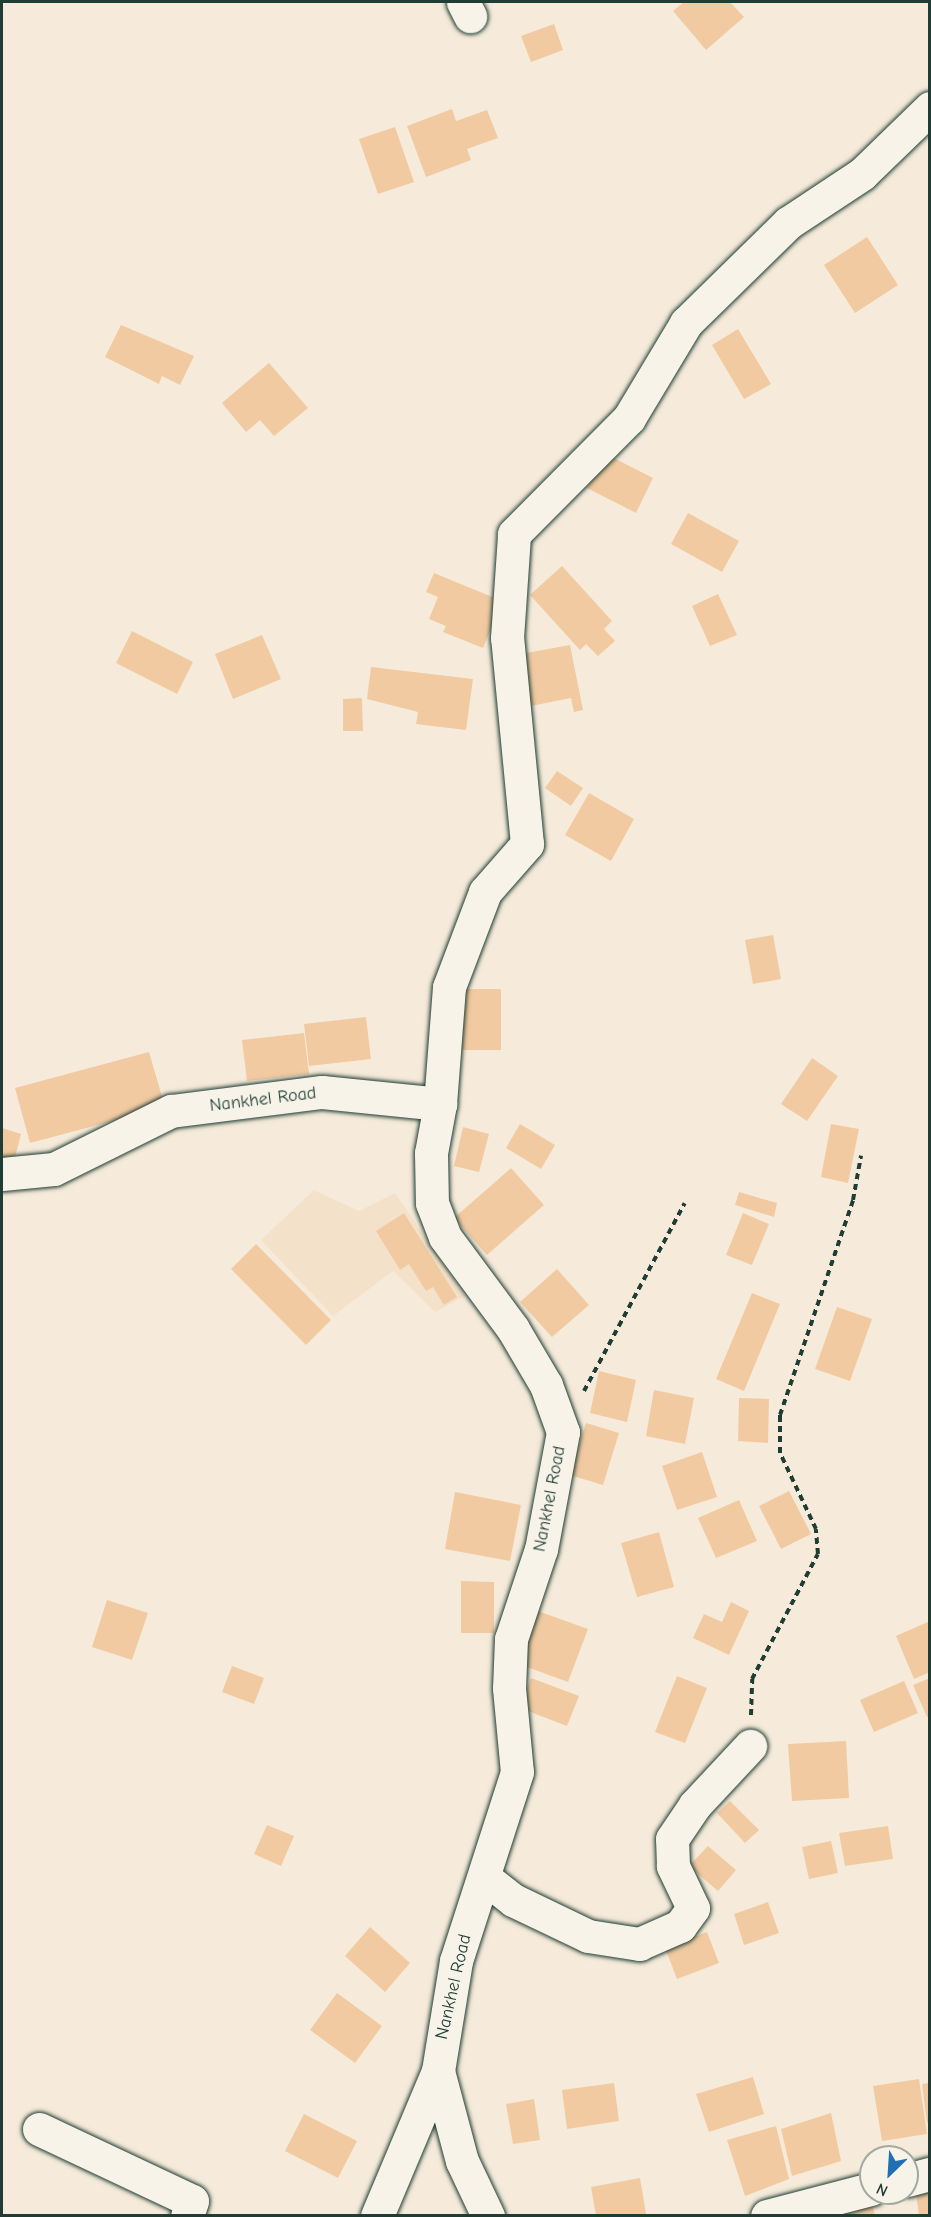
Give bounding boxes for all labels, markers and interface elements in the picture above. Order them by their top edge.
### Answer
street label: Nankhel Road [208,1083,318,1117]
street label: Nankhel Road [529,1444,571,1554]
street label: Nankhel Road [431,1932,477,2042]
north arrow [859,2145,919,2205]
text: N [874,2179,891,2200]

